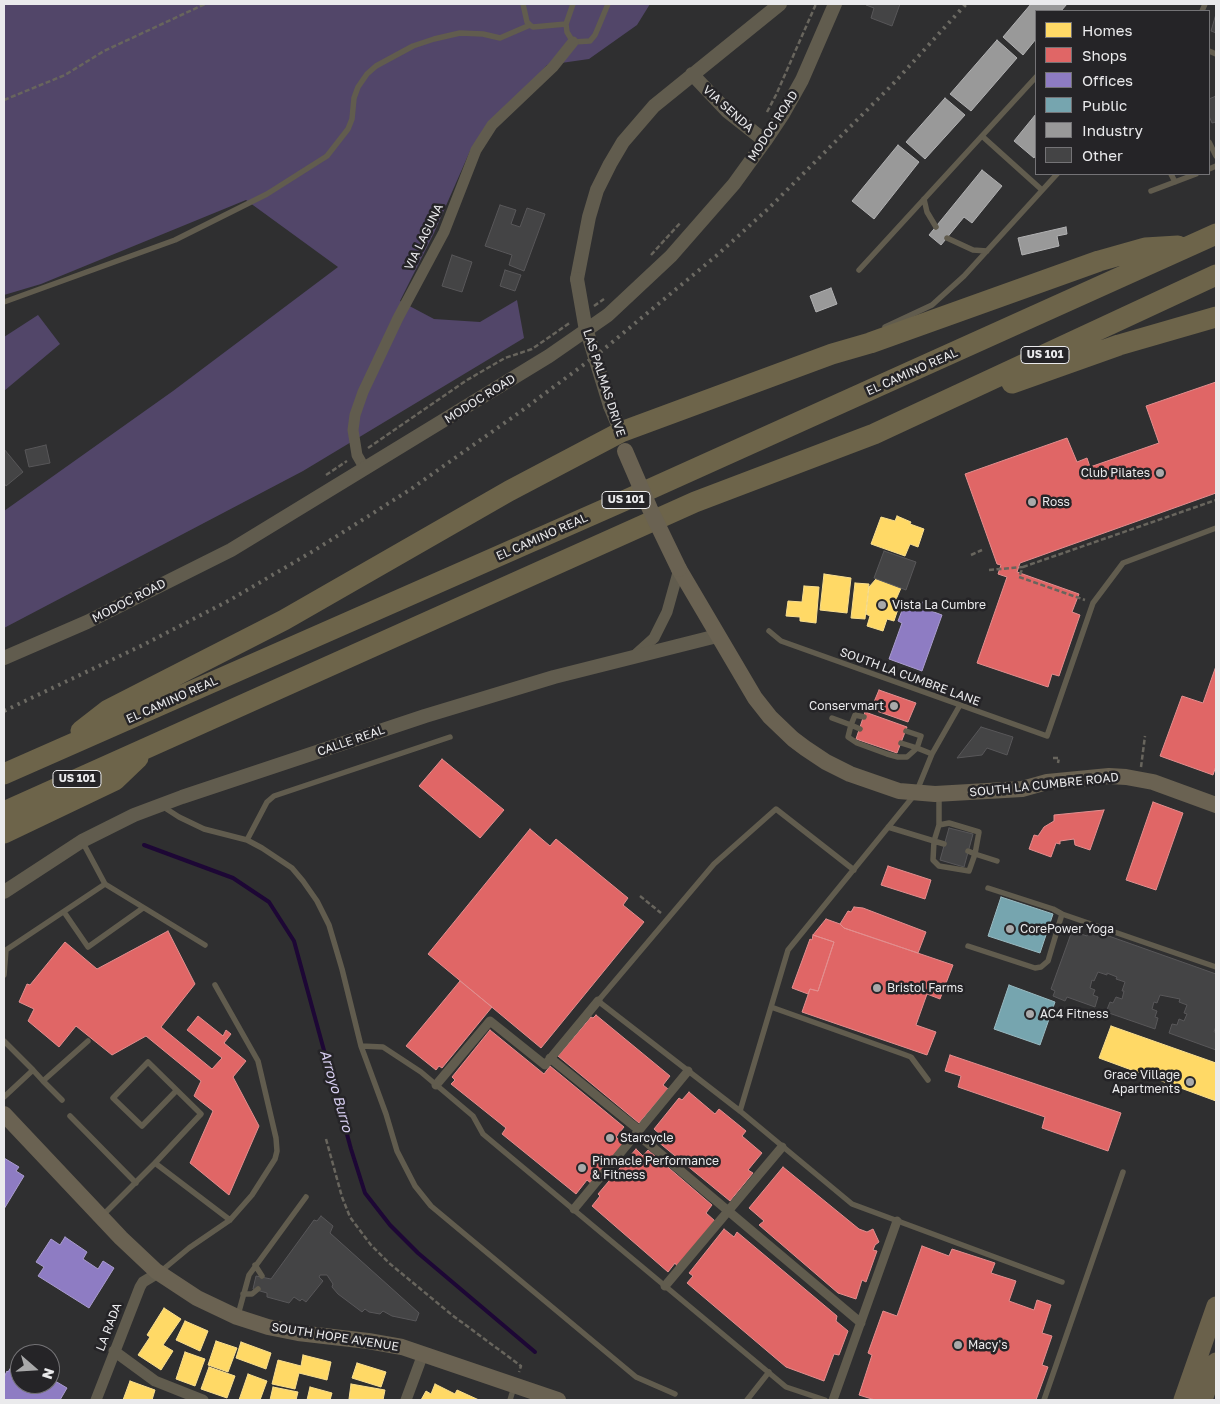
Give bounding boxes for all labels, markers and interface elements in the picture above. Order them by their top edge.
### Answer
legend [1035,10,1210,175]
text: Homes [1082,21,1132,39]
text: Shops [1082,46,1127,64]
text: Offices [1082,71,1133,89]
street label: VIA SENDA [700,83,756,135]
street label: MODOC ROAD [745,88,801,164]
text: Public [1082,96,1127,114]
text: Industry [1082,121,1143,139]
text: Other [1082,146,1123,164]
street label: VIA LAGUNA [402,201,446,273]
street label: LAS PALMAS DRIVE [580,327,628,439]
street label: EL CAMINO REAL [864,345,960,399]
road number: US 101 [1021,346,1069,364]
street label: MODOC ROAD [442,371,518,427]
place label: Club Pilates [1081,466,1150,480]
marker: Club Pilates [1154,467,1166,479]
road number: US 101 [602,492,650,508]
place label: Ross [1042,495,1070,509]
marker: Ross [1026,496,1038,508]
street label: EL CAMINO REAL [494,510,590,564]
street label: MODOC ROAD [90,576,168,626]
place label: Vista La Cumbre [892,598,986,612]
marker: Vista La Cumbre [876,599,888,611]
street label: SOUTH LA CUMBRE LANE [838,645,982,709]
street label: EL CAMINO REAL [124,673,220,727]
place label: Conservmart [809,699,884,713]
marker: Conservmart [888,700,900,712]
street label: CALLE REAL [315,723,387,759]
street label: SOUTH LA CUMBRE ROAD [969,770,1119,800]
road number: US 101 [53,771,101,788]
place label: CorePower Yoga [1020,922,1114,936]
marker: CorePower Yoga [1004,923,1016,935]
place label: Bristol Farms [887,981,963,995]
marker: Bristol Farms [871,982,883,994]
place label: AC4 Fitness [1040,1007,1108,1021]
marker: AC4 Fitness [1024,1008,1036,1020]
water label: Arroyo Burro [316,1048,356,1134]
place label: Grace Village Apartments [1104,1068,1180,1096]
marker: Grace Village Apartments [1184,1076,1196,1088]
place label: Starcycle [620,1131,674,1145]
marker: Starcycle [604,1132,616,1144]
place label: Pinnacle Performance & Fitness [592,1154,719,1182]
marker: Pinnacle Performance & Fitness [576,1162,588,1174]
street label: LA RADA [93,1301,125,1353]
street label: SOUTH HOPE AVENUE [270,1320,400,1354]
place label: Macy's [968,1338,1008,1352]
marker: Macy's [952,1339,964,1351]
north arrow [10,1344,60,1394]
text: N [39,1366,58,1382]

